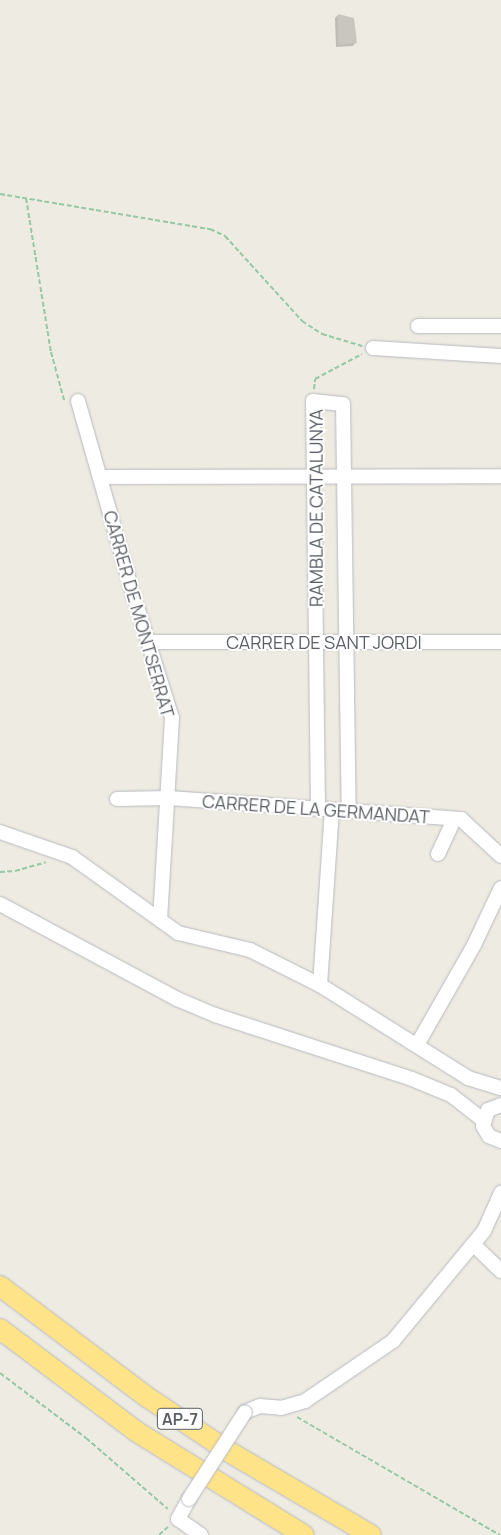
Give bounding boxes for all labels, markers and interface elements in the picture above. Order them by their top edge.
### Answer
street label: RAMBLA DE CATALUNYA [305,409,327,607]
street label: CARRER DE MONTSERRAT [99,508,179,720]
street label: CARRER DE SANT JORDI [226,631,422,653]
street label: CARRER DE LA GERMANDAT [202,790,430,828]
road number: AP-7 [156,1406,204,1432]

